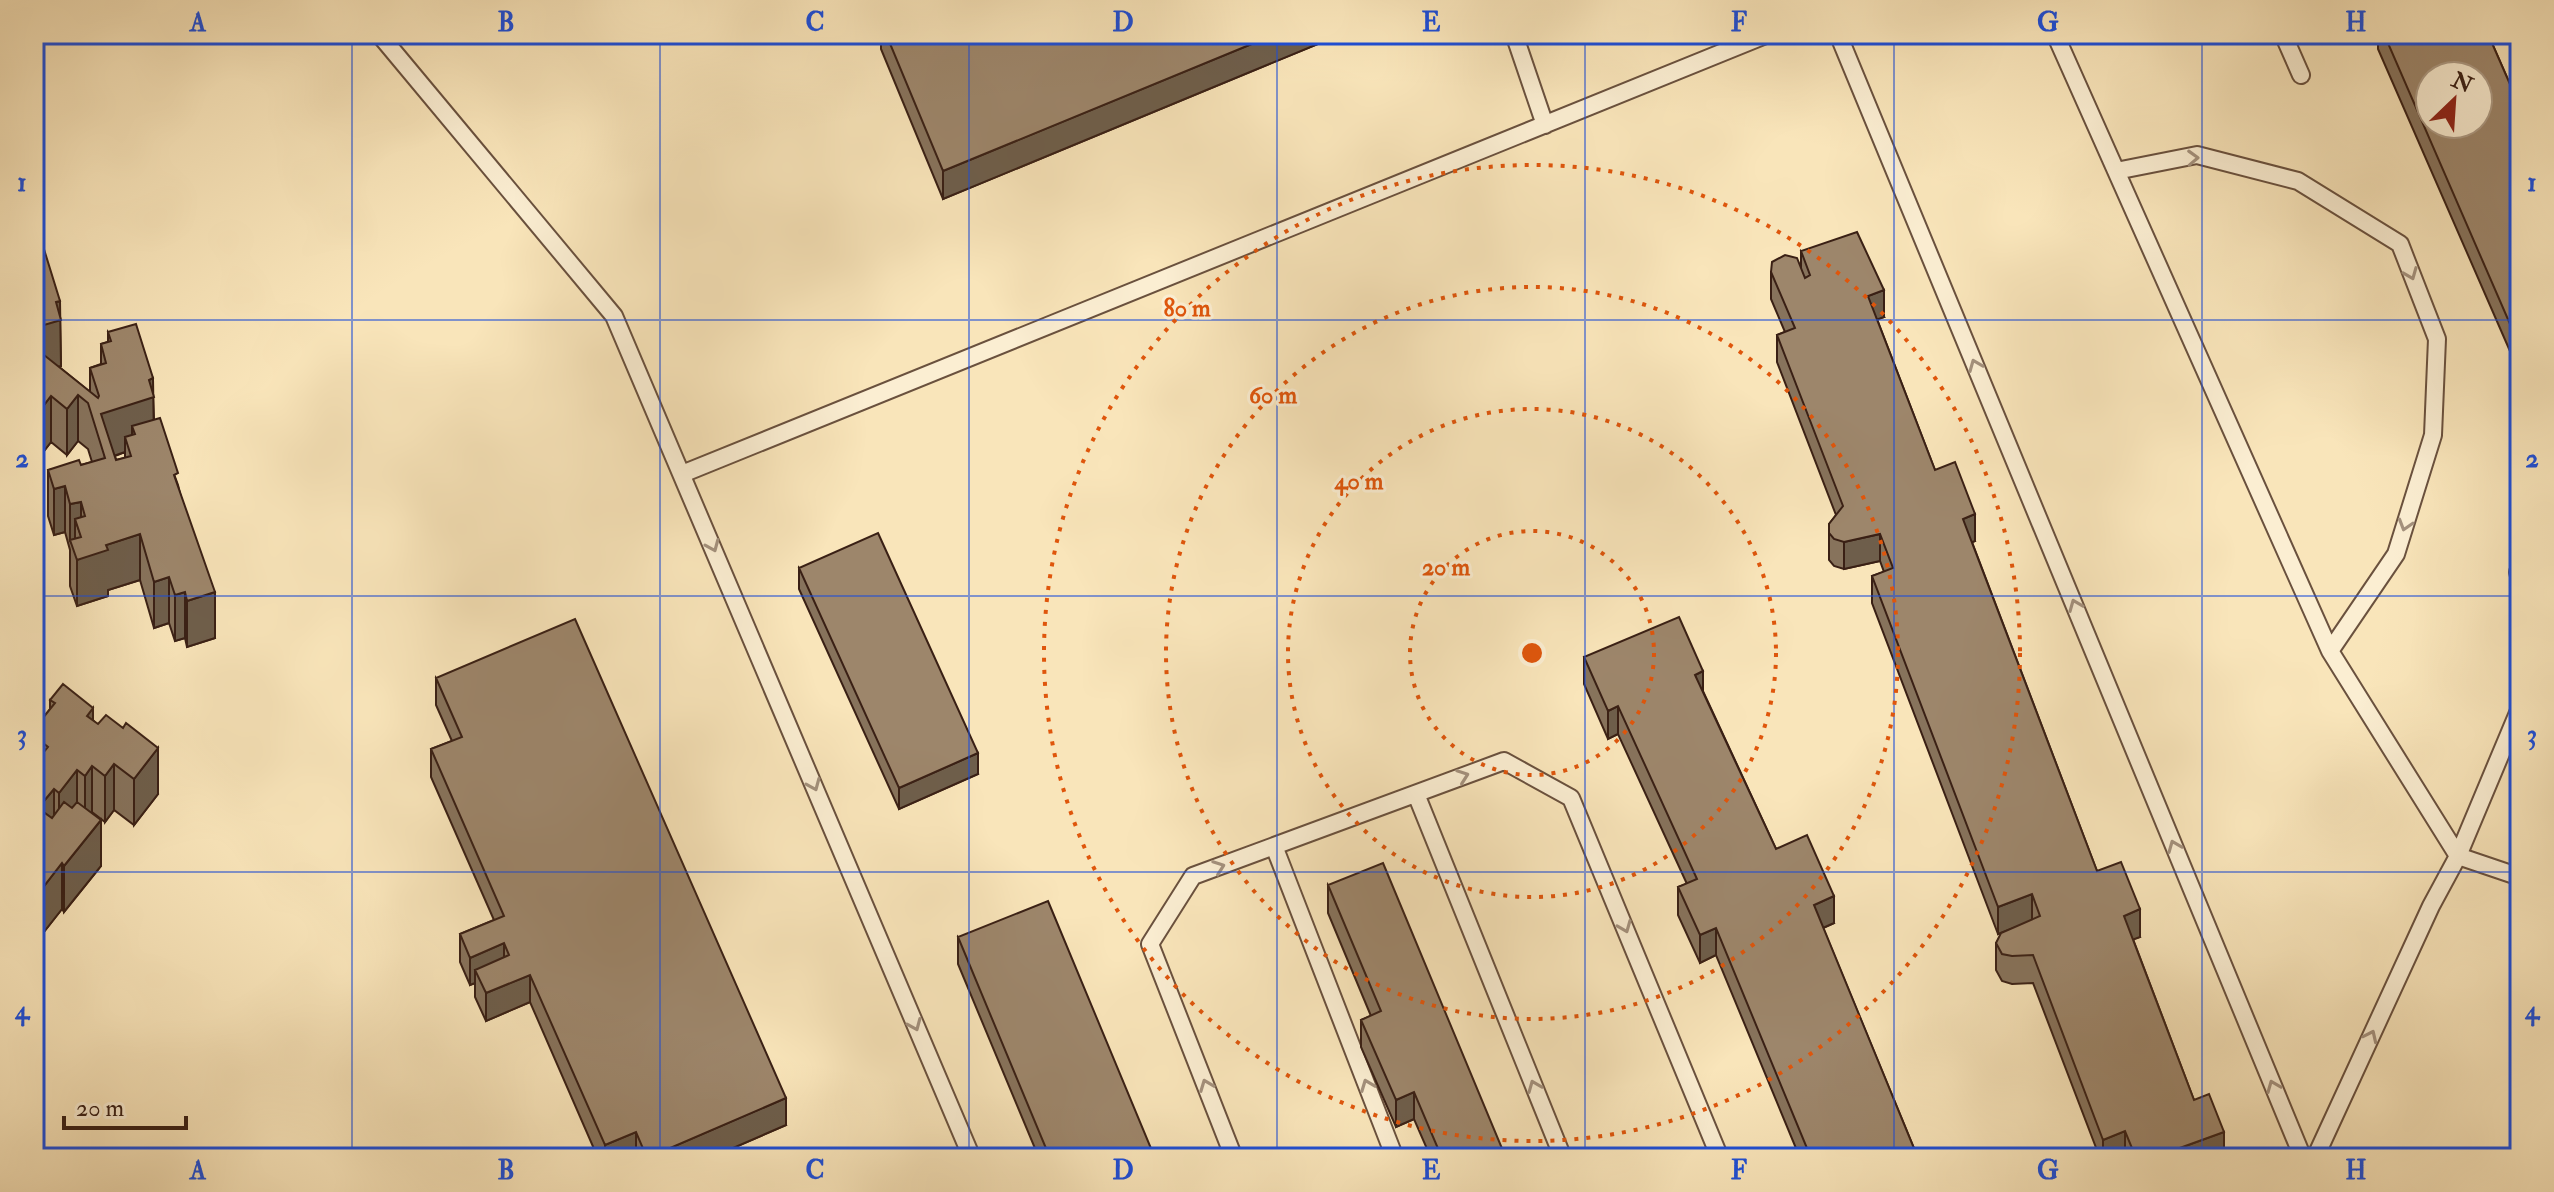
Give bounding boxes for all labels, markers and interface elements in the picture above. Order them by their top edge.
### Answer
text: A [189,7,207,39]
text: B [497,7,515,39]
text: C [805,7,825,39]
text: D [1112,7,1134,39]
text: E [1422,7,1441,39]
text: F [1731,7,1748,39]
text: G [2037,7,2059,39]
text: H [2345,7,2367,39]
north arrow [2414,60,2494,140]
text: N [2446,66,2477,100]
one-way arrow [2187,150,2199,167]
text: 1 [17,167,27,199]
text: 1 [2527,167,2537,199]
one-way arrow [2402,266,2418,280]
text: 80 m [1163,293,1211,324]
one-way arrow [1969,359,1985,373]
text: 60 m [1249,380,1297,411]
text: 2 [15,443,29,475]
text: 2 [2525,443,2539,475]
text: 40 m [1334,466,1384,497]
one-way arrow [2398,517,2414,531]
one-way arrow [703,538,719,552]
text: 20 m [1422,552,1470,583]
one-way arrow [2068,599,2084,613]
centre of rings [1518,639,1546,667]
text: 3 [17,719,27,751]
text: 3 [2527,719,2537,751]
one-way arrow [1455,769,1469,786]
one-way arrow [804,777,821,791]
one-way arrow [2167,840,2183,854]
one-way arrow [1211,860,1225,876]
one-way arrow [1615,919,1631,933]
text: 4 [14,995,31,1027]
text: 4 [2524,995,2541,1027]
one-way arrow [906,1017,922,1031]
one-way arrow [2361,1030,2377,1045]
one-way arrow [1199,1079,1215,1093]
one-way arrow [1360,1079,1377,1093]
scale bar [64,1080,186,1130]
one-way arrow [1527,1080,1544,1094]
one-way arrow [2266,1080,2283,1094]
text: 20 m [76,1093,125,1124]
text: A [189,1155,207,1187]
text: B [497,1155,515,1187]
text: C [805,1155,825,1187]
text: D [1112,1155,1134,1187]
text: E [1422,1155,1441,1187]
text: F [1731,1155,1748,1187]
text: G [2037,1155,2059,1187]
text: H [2345,1155,2367,1187]

